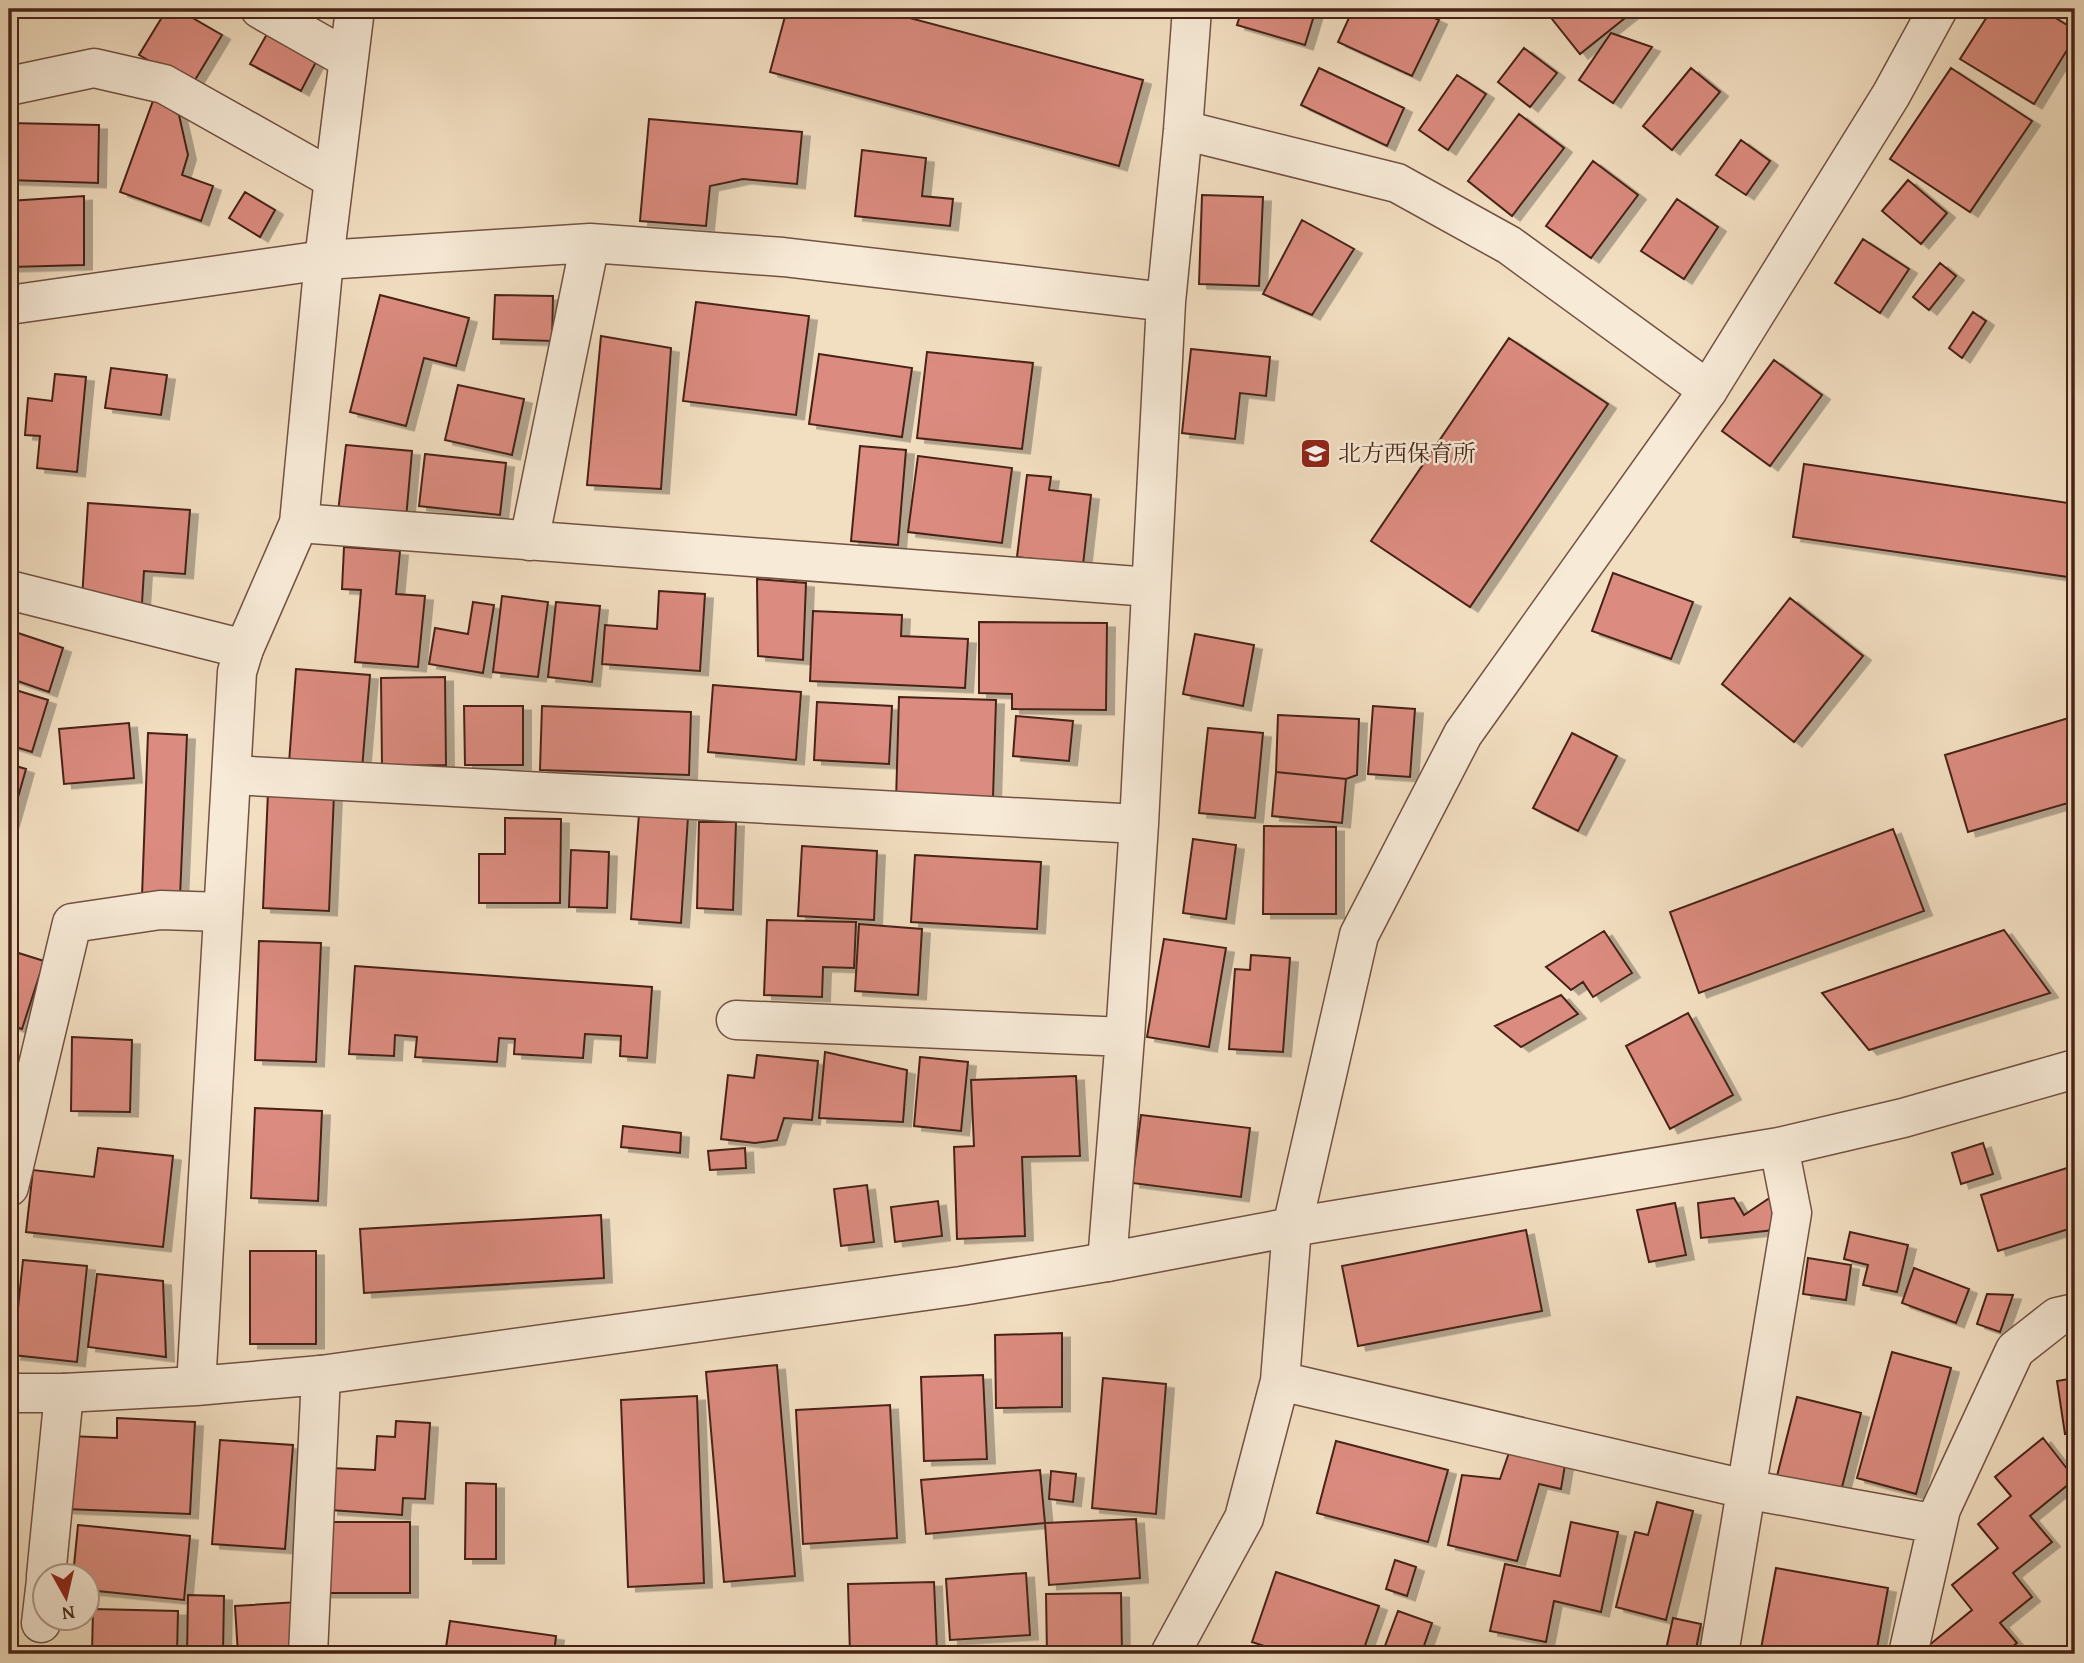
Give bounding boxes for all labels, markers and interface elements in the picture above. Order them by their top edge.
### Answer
school or university icon: 北方西保育所 [1298,436,1332,470]
place label: 北方西保育所 [1338,436,1476,469]
north arrow [32,1562,102,1632]
text: N [60,1599,77,1629]

